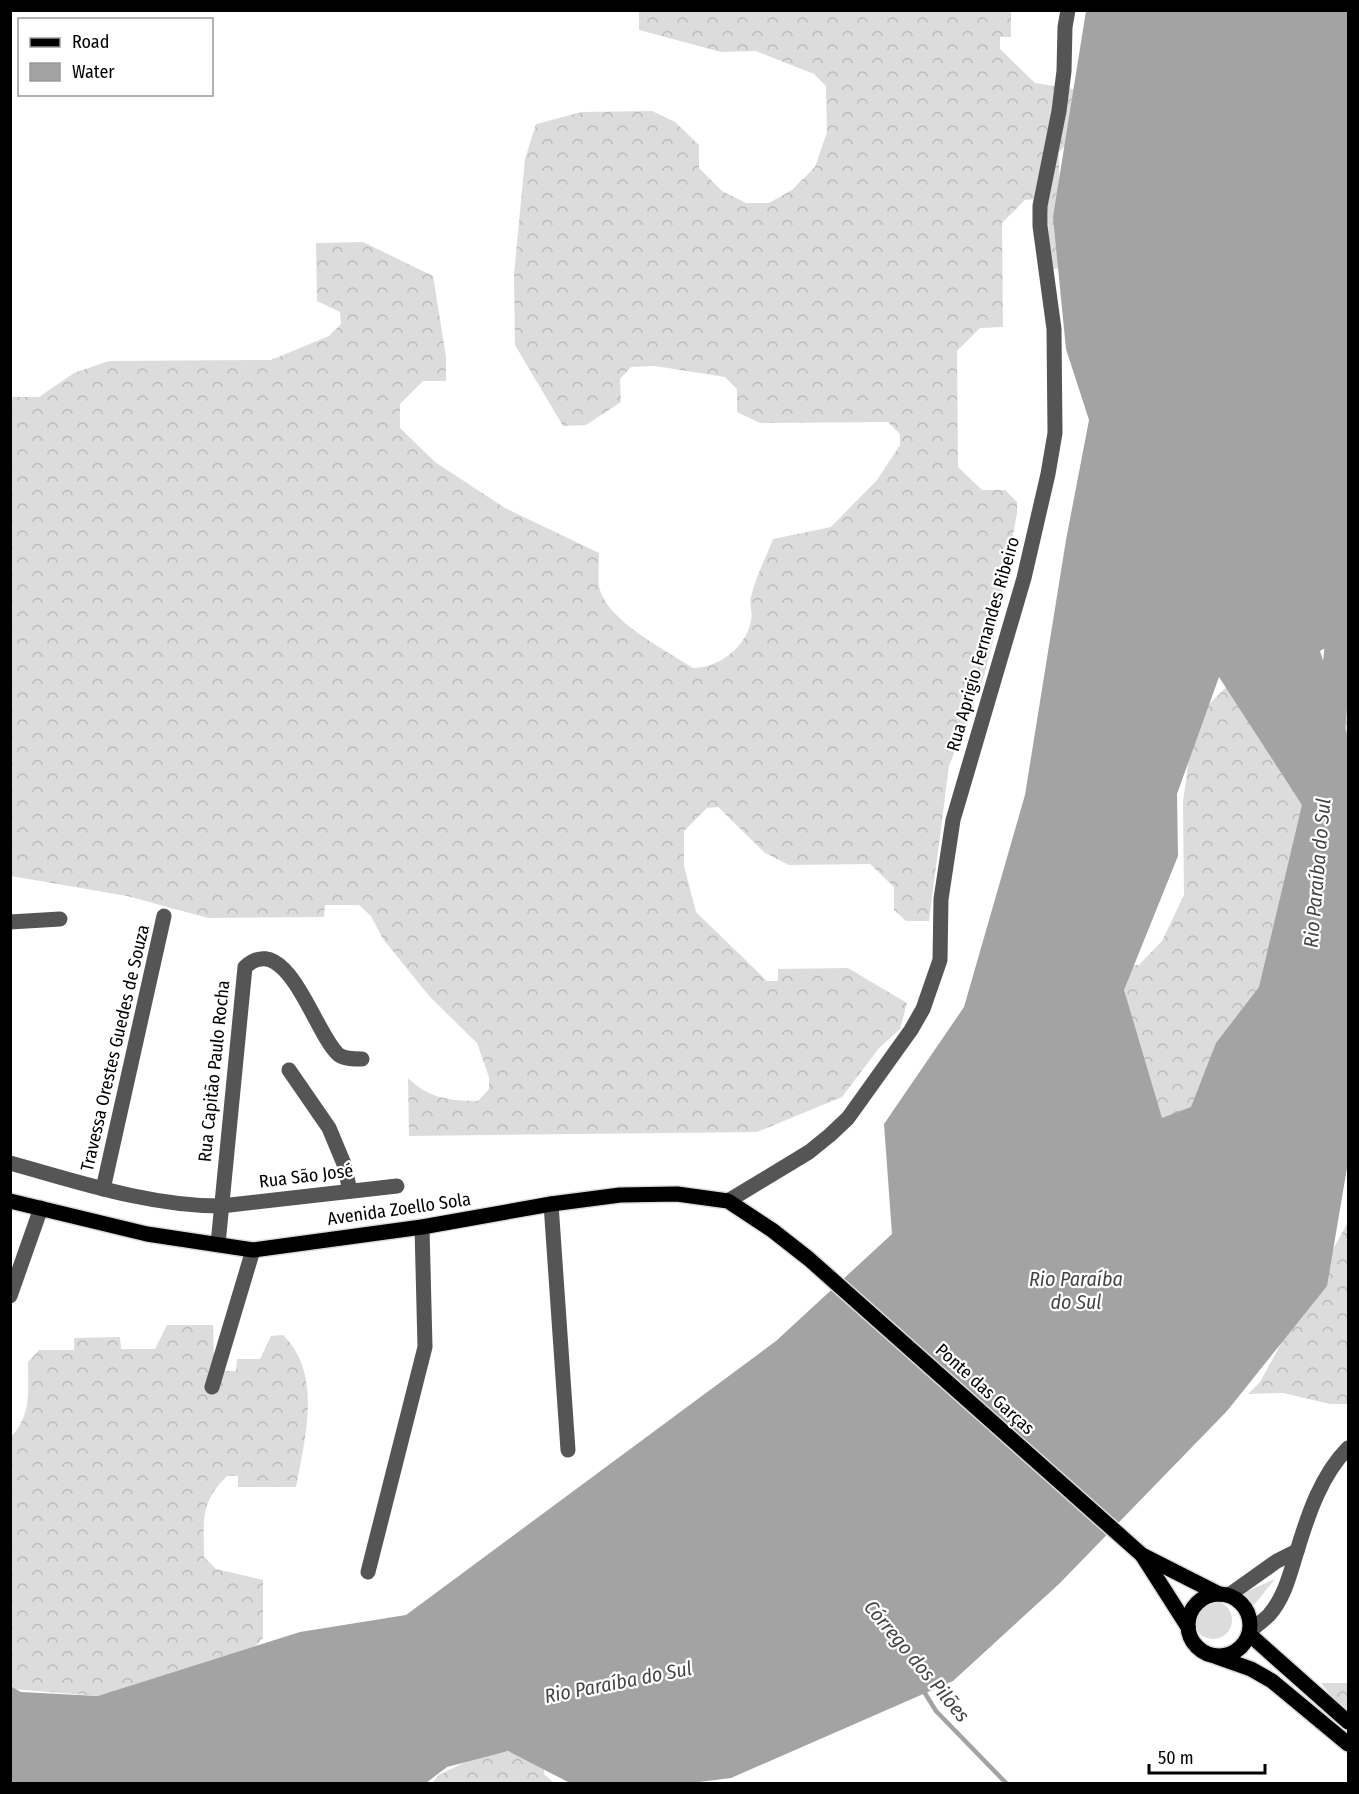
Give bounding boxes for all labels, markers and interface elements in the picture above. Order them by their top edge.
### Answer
legend [18,18,213,96]
text: Road [72,31,109,53]
text: Water [72,61,115,83]
street label: Rua Aprigio Fernandes Ribeiro [942,534,1024,754]
water label: Rio Paraíba do Sul [1299,797,1335,949]
street label: Travessa Orestes Guedes de Souza [76,922,154,1173]
street label: Rua Capitão Paulo Rocha [194,979,234,1163]
street label: Rua São José [258,1159,354,1193]
street label: Avenida Zoello Sola [326,1188,472,1230]
water label: Rio Paraíba do Sul [1029,1267,1123,1314]
street label: Ponte das Garças [931,1339,1039,1439]
water label: Córrego dos Pilões [859,1595,975,1727]
water label: Rio Paraíba do Sul [542,1656,694,1708]
scale bar [1149,1737,1264,1775]
text: 50 m [1158,1747,1194,1769]

